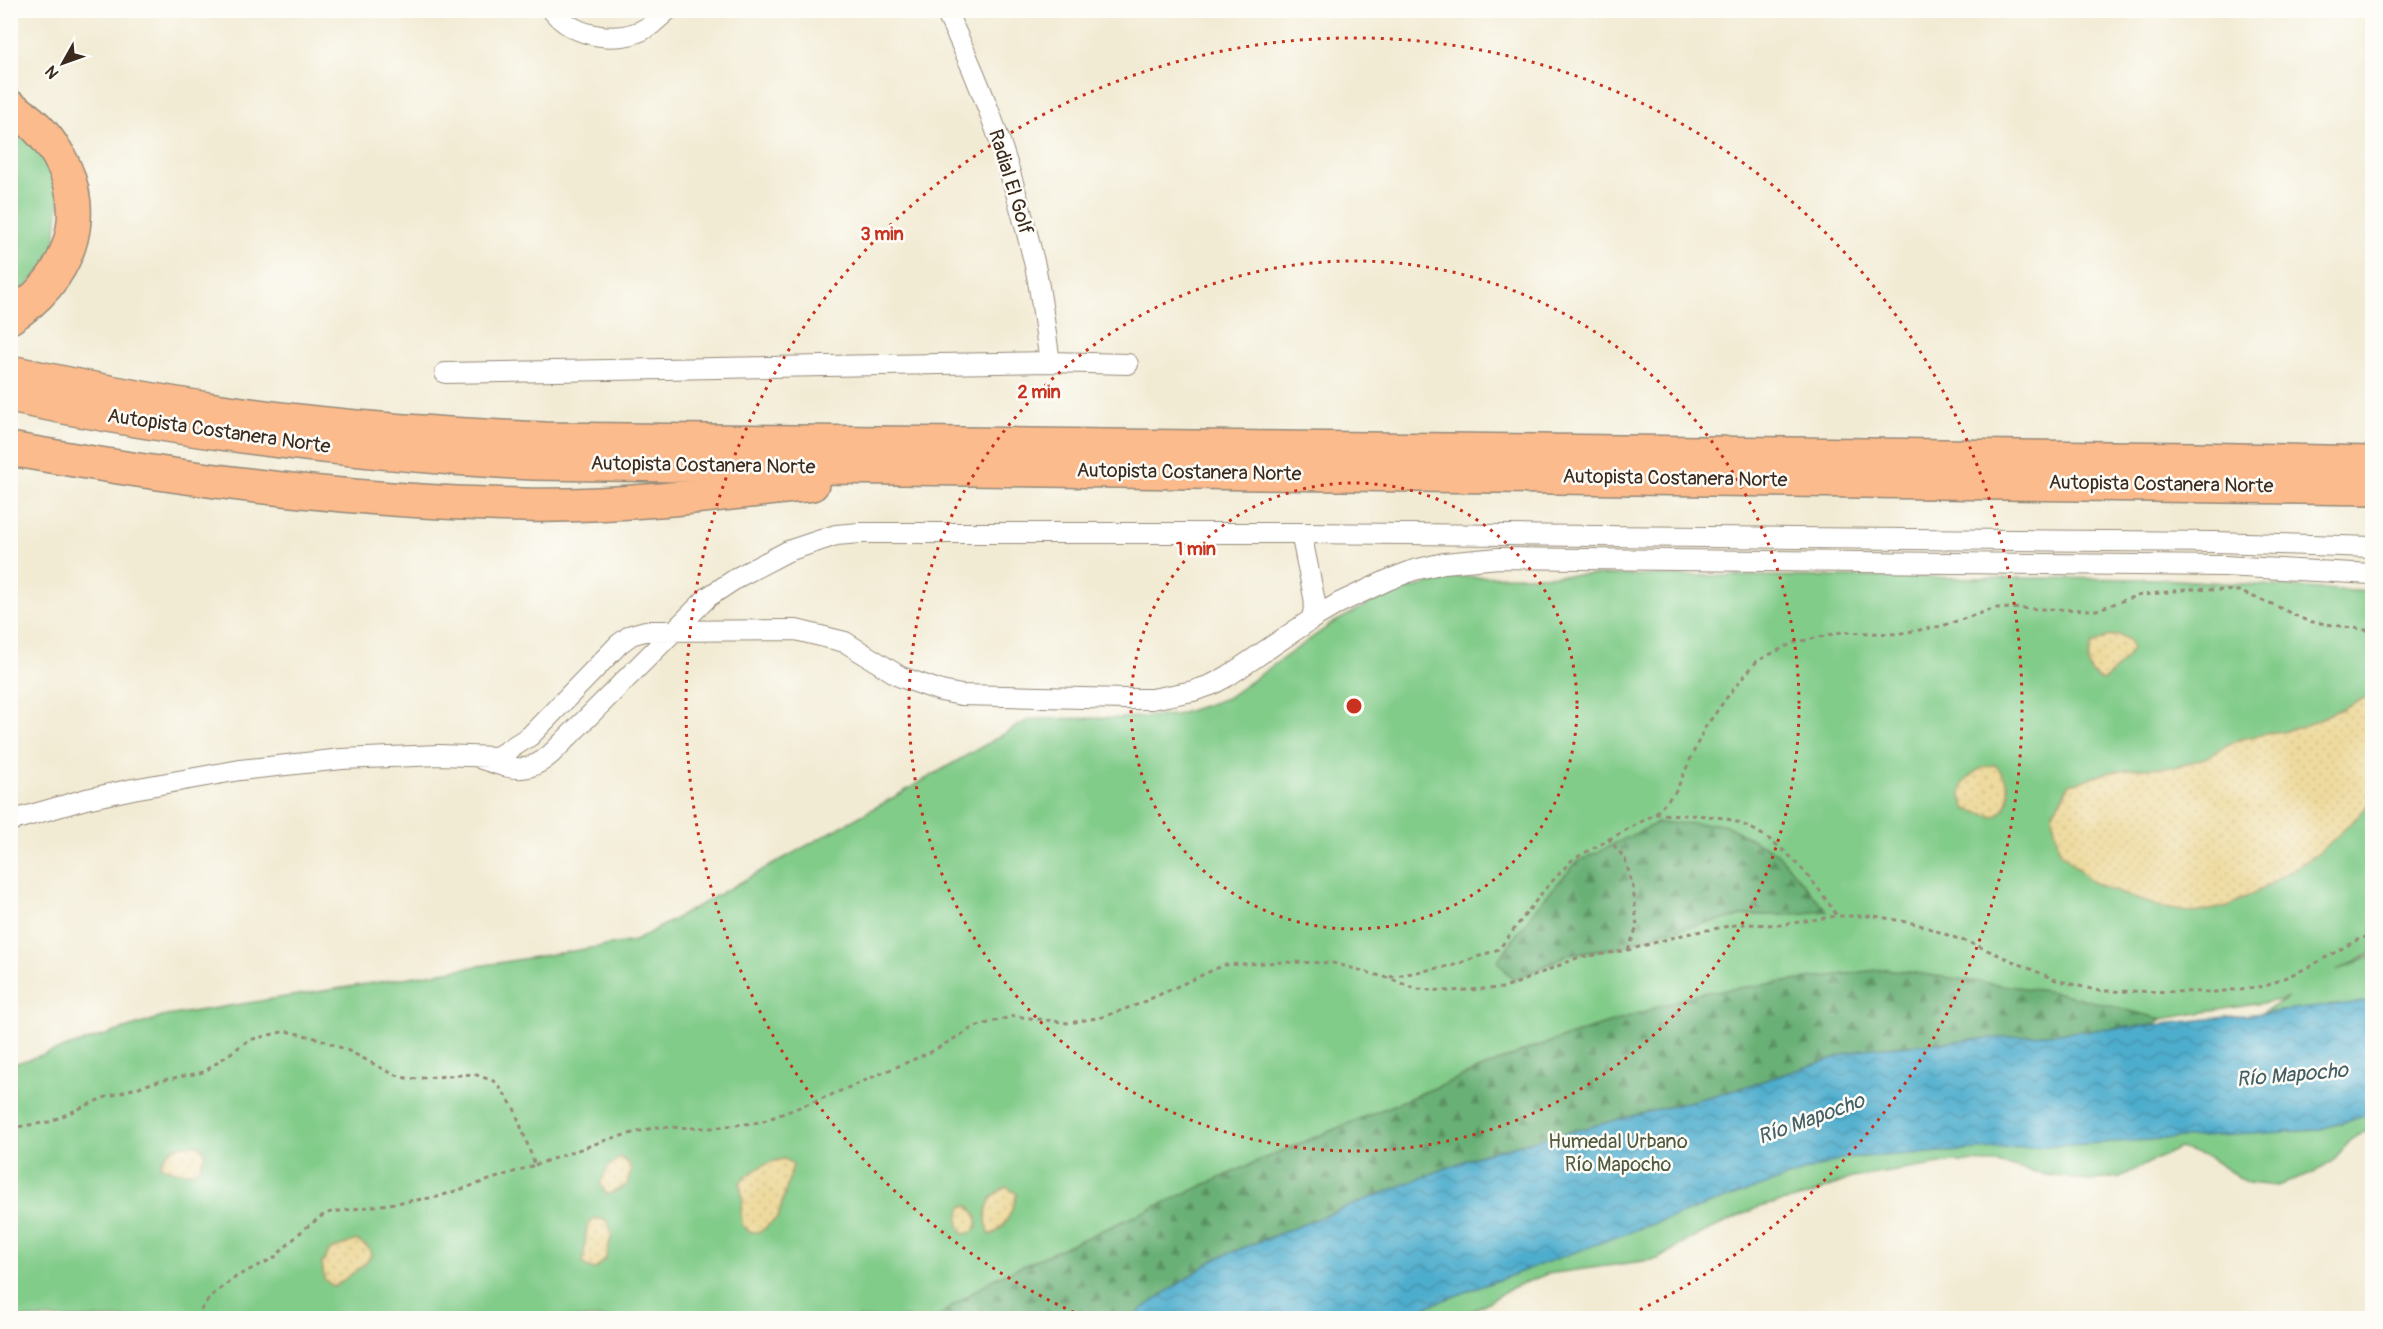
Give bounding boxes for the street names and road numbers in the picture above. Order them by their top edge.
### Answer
street label: Radial El Golf [983,126,1039,238]
street label: Autopista Costanera Norte [106,403,332,459]
street label: Autopista Costanera Norte [590,451,816,479]
street label: Autopista Costanera Norte [1076,458,1302,486]
street label: Autopista Costanera Norte [1562,464,1788,492]
street label: Autopista Costanera Norte [2048,470,2274,498]

